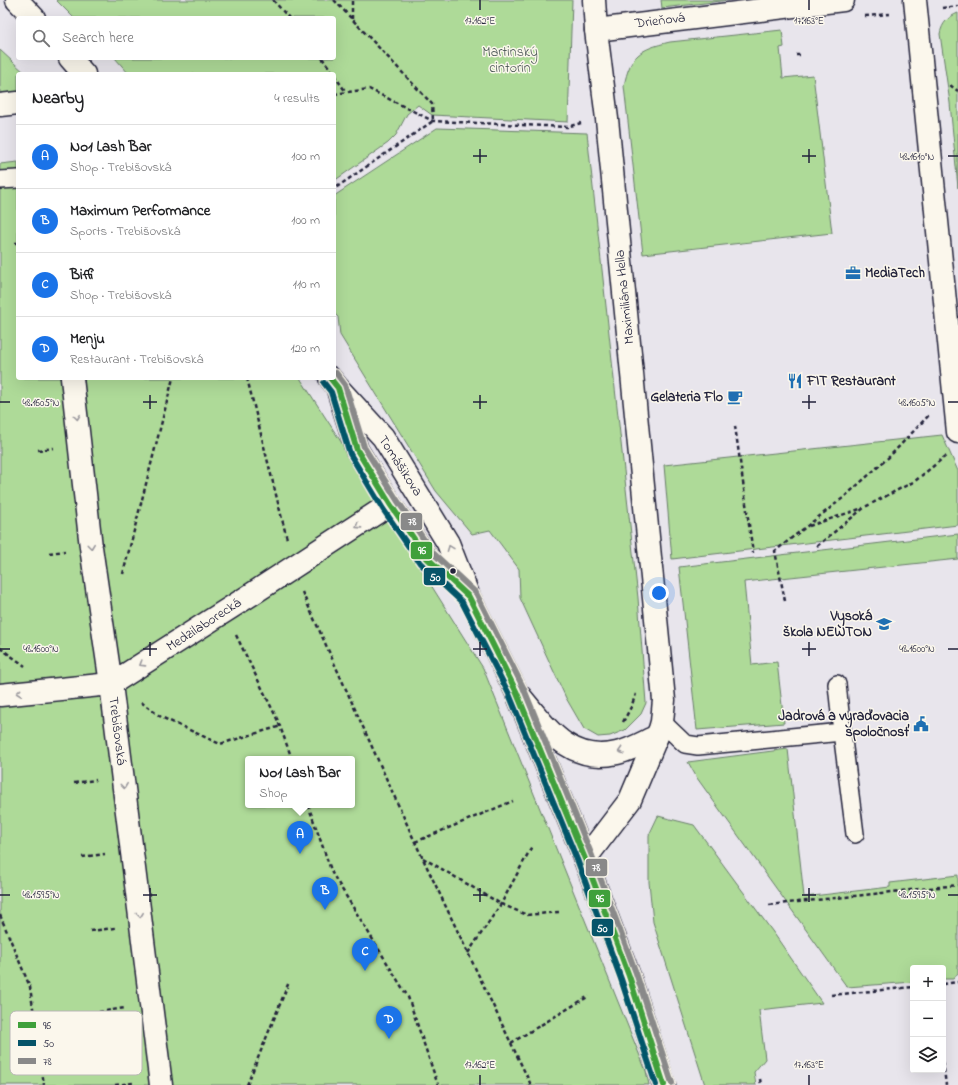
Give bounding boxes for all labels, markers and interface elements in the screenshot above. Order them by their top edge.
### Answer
street label: Drieňová [633,8,686,35]
text: 17.162°E [465,14,495,29]
text: 17.163°E [794,14,824,29]
search box [16,16,336,60]
icon: search [30,27,52,49]
text: Search here [62,27,134,49]
park label: Martinský cintorín [482,42,538,79]
text: Nearby [32,86,84,111]
text: 4 results [274,89,320,108]
text: No1 Lash Bar [70,136,151,158]
text: A [41,147,49,166]
text: 100 m [291,147,320,166]
text: 48.1610°N [900,150,934,165]
text: Shop · Trebišovská [70,158,171,177]
text: Maximum Performance [70,200,210,222]
text: B [41,211,49,230]
text: 100 m [291,211,320,230]
text: Sports · Trebišovská [70,222,180,241]
street label: Maximiliána Hella [610,249,640,345]
place label: MediaTech [865,263,925,284]
text: Biffi [70,264,94,286]
office icon: MediaTech [844,264,862,282]
text: C [41,275,49,294]
text: 110 m [293,275,320,294]
text: Shop · Trebišovská [70,286,171,305]
text: Menju [70,328,105,350]
text: D [40,339,50,358]
text: 120 m [290,339,320,358]
text: Restaurant · Trebišovská [70,350,203,369]
place label: FIT Restaurant [806,371,896,392]
restaurant icon: FIT Restaurant [786,372,804,390]
place label: Gelateria Flo [650,387,723,408]
cafe icon: Gelateria Flo [726,388,744,406]
text: 48.1605°N [23,396,60,411]
text: 48.1605°N [899,396,936,411]
one-way arrow [72,414,81,420]
street label: Tomášikova [372,431,428,501]
line badge: 78 [400,512,423,531]
text: 78 [408,514,417,530]
one-way arrow [355,521,362,528]
line badge: 96 [410,541,433,560]
one-way arrow [86,543,95,549]
text: 96 [417,543,426,559]
one-way arrow [446,544,454,551]
unlabelled marker [448,566,458,576]
line badge: 50 [423,567,446,586]
text: 50 [429,570,441,586]
your location [649,583,669,603]
street label: Medzilaborecká [162,593,246,657]
place label: Vysoká škola NEWTON [783,606,873,643]
school or university icon: Vysoká škola NEWTON [875,615,893,633]
text: 48.1600°N [23,642,59,657]
text: 48.1600°N [899,642,935,657]
one-way arrow [140,660,147,667]
one-way arrow [16,688,22,697]
street label: Trebišovská [102,696,132,766]
place label: Jadrová a vyraďovacia spoločnosť [778,706,910,743]
public building icon: Jadrová a vyraďovacia spoločnosť [912,715,930,733]
one-way arrow [618,746,625,755]
popup [245,756,355,808]
text: No1 Lash Bar [259,762,341,784]
one-way arrow [119,783,128,789]
text: Shop [259,784,288,803]
pin: A [287,821,313,854]
line badge: 78 [585,858,608,877]
text: 78 [592,860,601,876]
pin: B [312,877,338,910]
text: 48.1595°N [23,888,60,903]
text: 48.1595°N [899,888,936,903]
line badge: 96 [588,889,611,908]
text: 96 [595,891,604,907]
one-way arrow [135,912,144,918]
line badge: 50 [591,918,614,937]
text: 50 [596,921,608,937]
pin: C [352,938,378,971]
map controls [910,965,946,1073]
button: + [910,965,946,1001]
button: − [910,1001,946,1037]
pin: D [376,1006,402,1039]
legend [10,1011,142,1075]
text: 96 [43,1018,51,1034]
text: 50 [43,1036,54,1052]
button: layers [910,1037,946,1073]
text: 78 [43,1054,52,1070]
text: 17.162°E [465,1058,495,1073]
text: 17.163°E [794,1058,824,1073]

